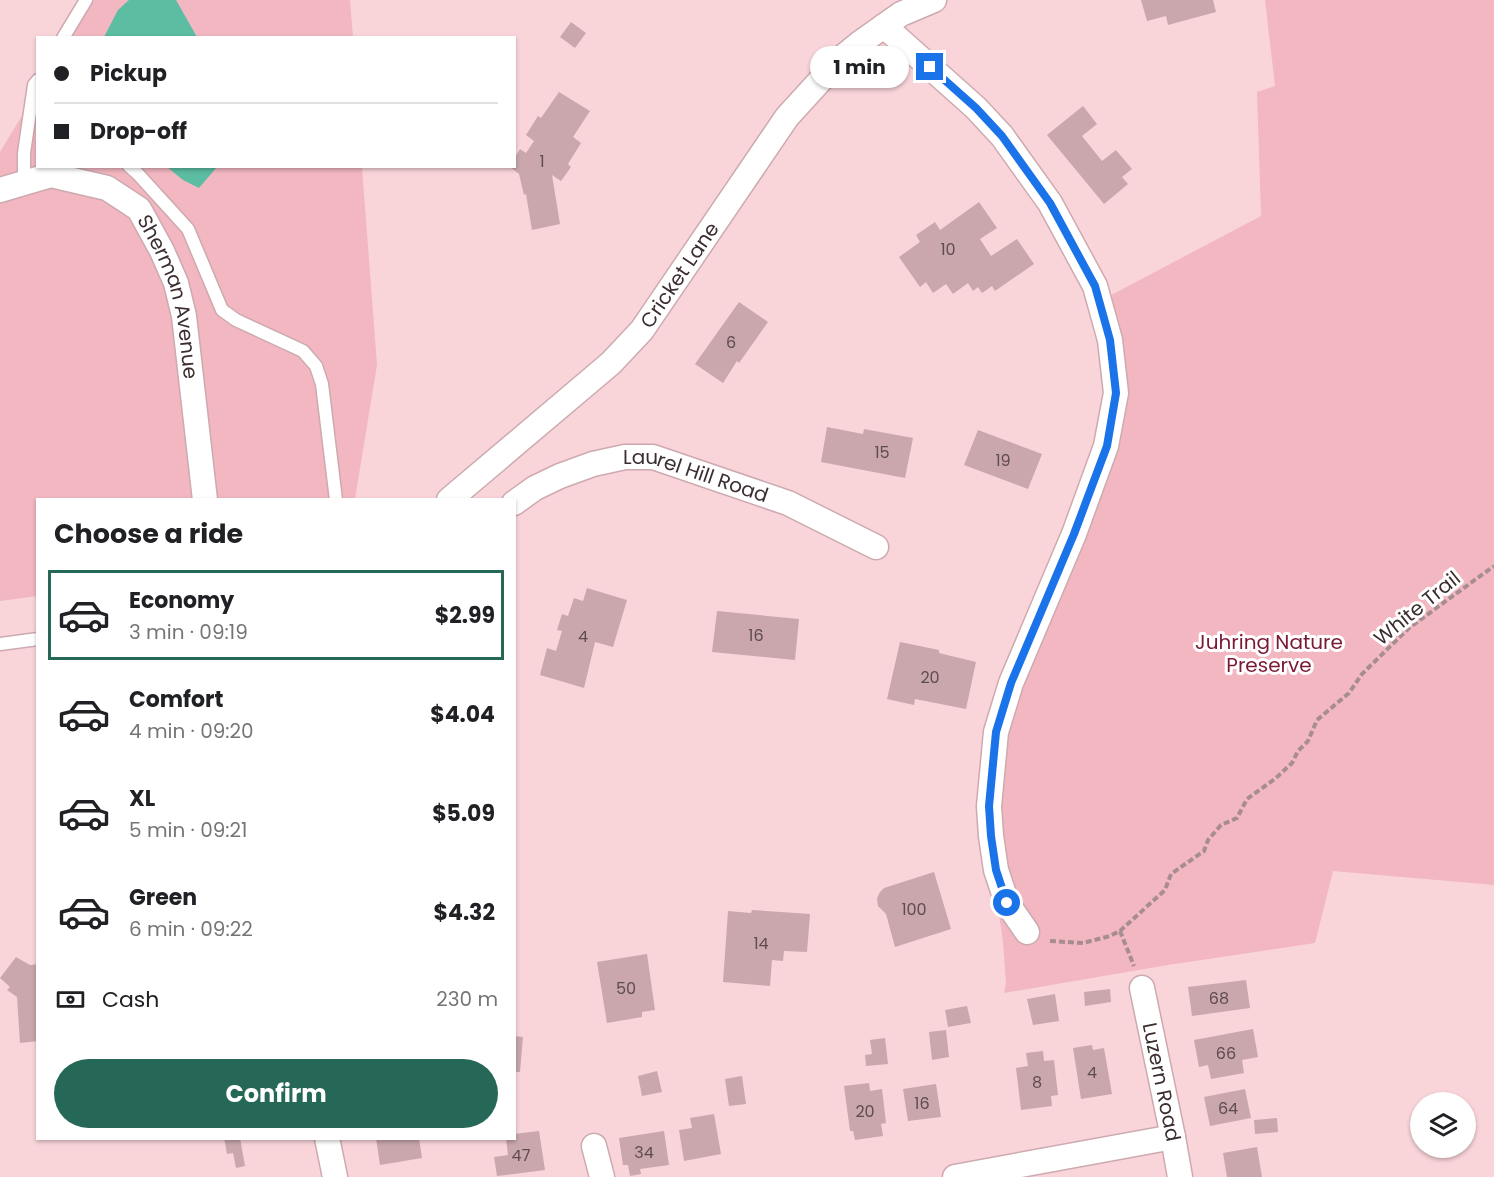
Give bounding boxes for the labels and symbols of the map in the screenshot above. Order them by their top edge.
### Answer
callout: 1 min [810,46,909,88]
route end [916,53,943,80]
house number: 1 [539,150,545,173]
street label: Sherman Avenue [131,209,205,380]
street label: Cricket Lane [633,216,726,334]
house number: 10 [940,238,956,261]
house number: 6 [726,331,736,354]
house number: 15 [874,441,890,464]
street label: Laurel Hill Road [623,443,772,509]
house number: 19 [995,449,1011,472]
street label: White Trail [1368,564,1466,652]
house number: 16 [748,624,764,647]
house number: 4 [578,625,588,648]
park label: Juhring Nature Preserve [1195,628,1343,679]
house number: 20 [920,666,940,689]
route start [993,889,1020,916]
house number: 100 [901,898,927,921]
house number: 14 [753,932,769,955]
house number: 50 [616,977,636,1000]
house number: 68 [1209,987,1229,1010]
street label: Luzern Road [1136,1020,1188,1144]
house number: 66 [1216,1042,1236,1065]
house number: 4 [1087,1061,1097,1084]
house number: 8 [1032,1071,1042,1094]
house number: 16 [914,1092,930,1115]
house number: 64 [1218,1097,1238,1120]
house number: 20 [855,1100,875,1123]
house number: 34 [634,1141,654,1164]
house number: 47 [512,1144,531,1167]

